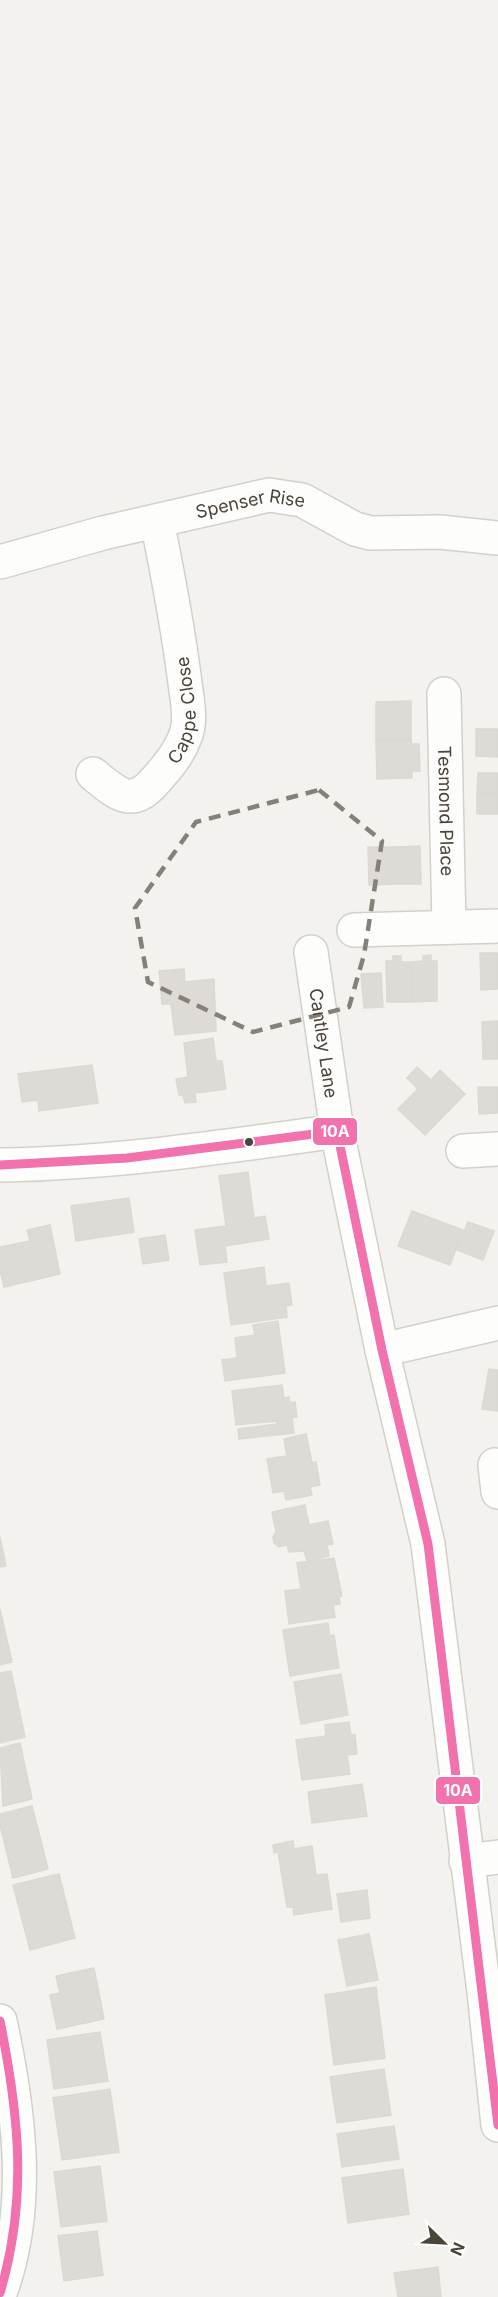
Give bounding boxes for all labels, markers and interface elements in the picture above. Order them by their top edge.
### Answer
street label: Spenser Rise [193,485,307,522]
street label: Cappe Close [163,655,199,767]
street label: Tesmond Place [435,746,458,876]
street label: Cantley Lane [306,987,343,1099]
line badge: 10A [312,1117,358,1146]
text: 10A [320,1121,350,1141]
unlabelled marker [243,1136,255,1148]
line badge: 10A [435,1776,481,1805]
text: 10A [443,1780,473,1800]
north arrow [414,2213,474,2273]
text: N [446,2239,469,2259]

